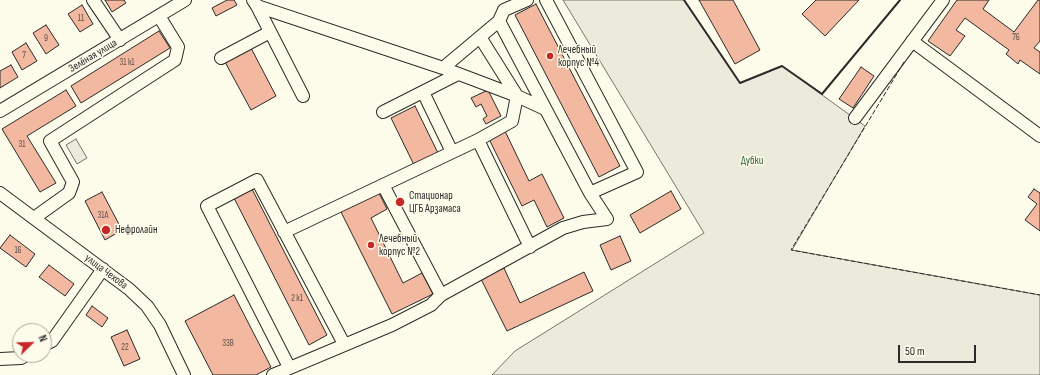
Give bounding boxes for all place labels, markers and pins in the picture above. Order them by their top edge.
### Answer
place label: Лечебный корпус №4 [558,43,599,69]
marker: Лечебный корпус №4 [545,51,555,61]
place label: Стационар ЦГБ Арзамаса [409,189,461,215]
marker: Стационар ЦГБ Арзамаса [394,196,406,208]
place label: Нефролайн [115,223,158,237]
marker: Нефролайн [100,224,112,236]
place label: Лечебный корпус №2 [379,232,420,258]
marker: Лечебный корпус №2 [366,240,376,250]

